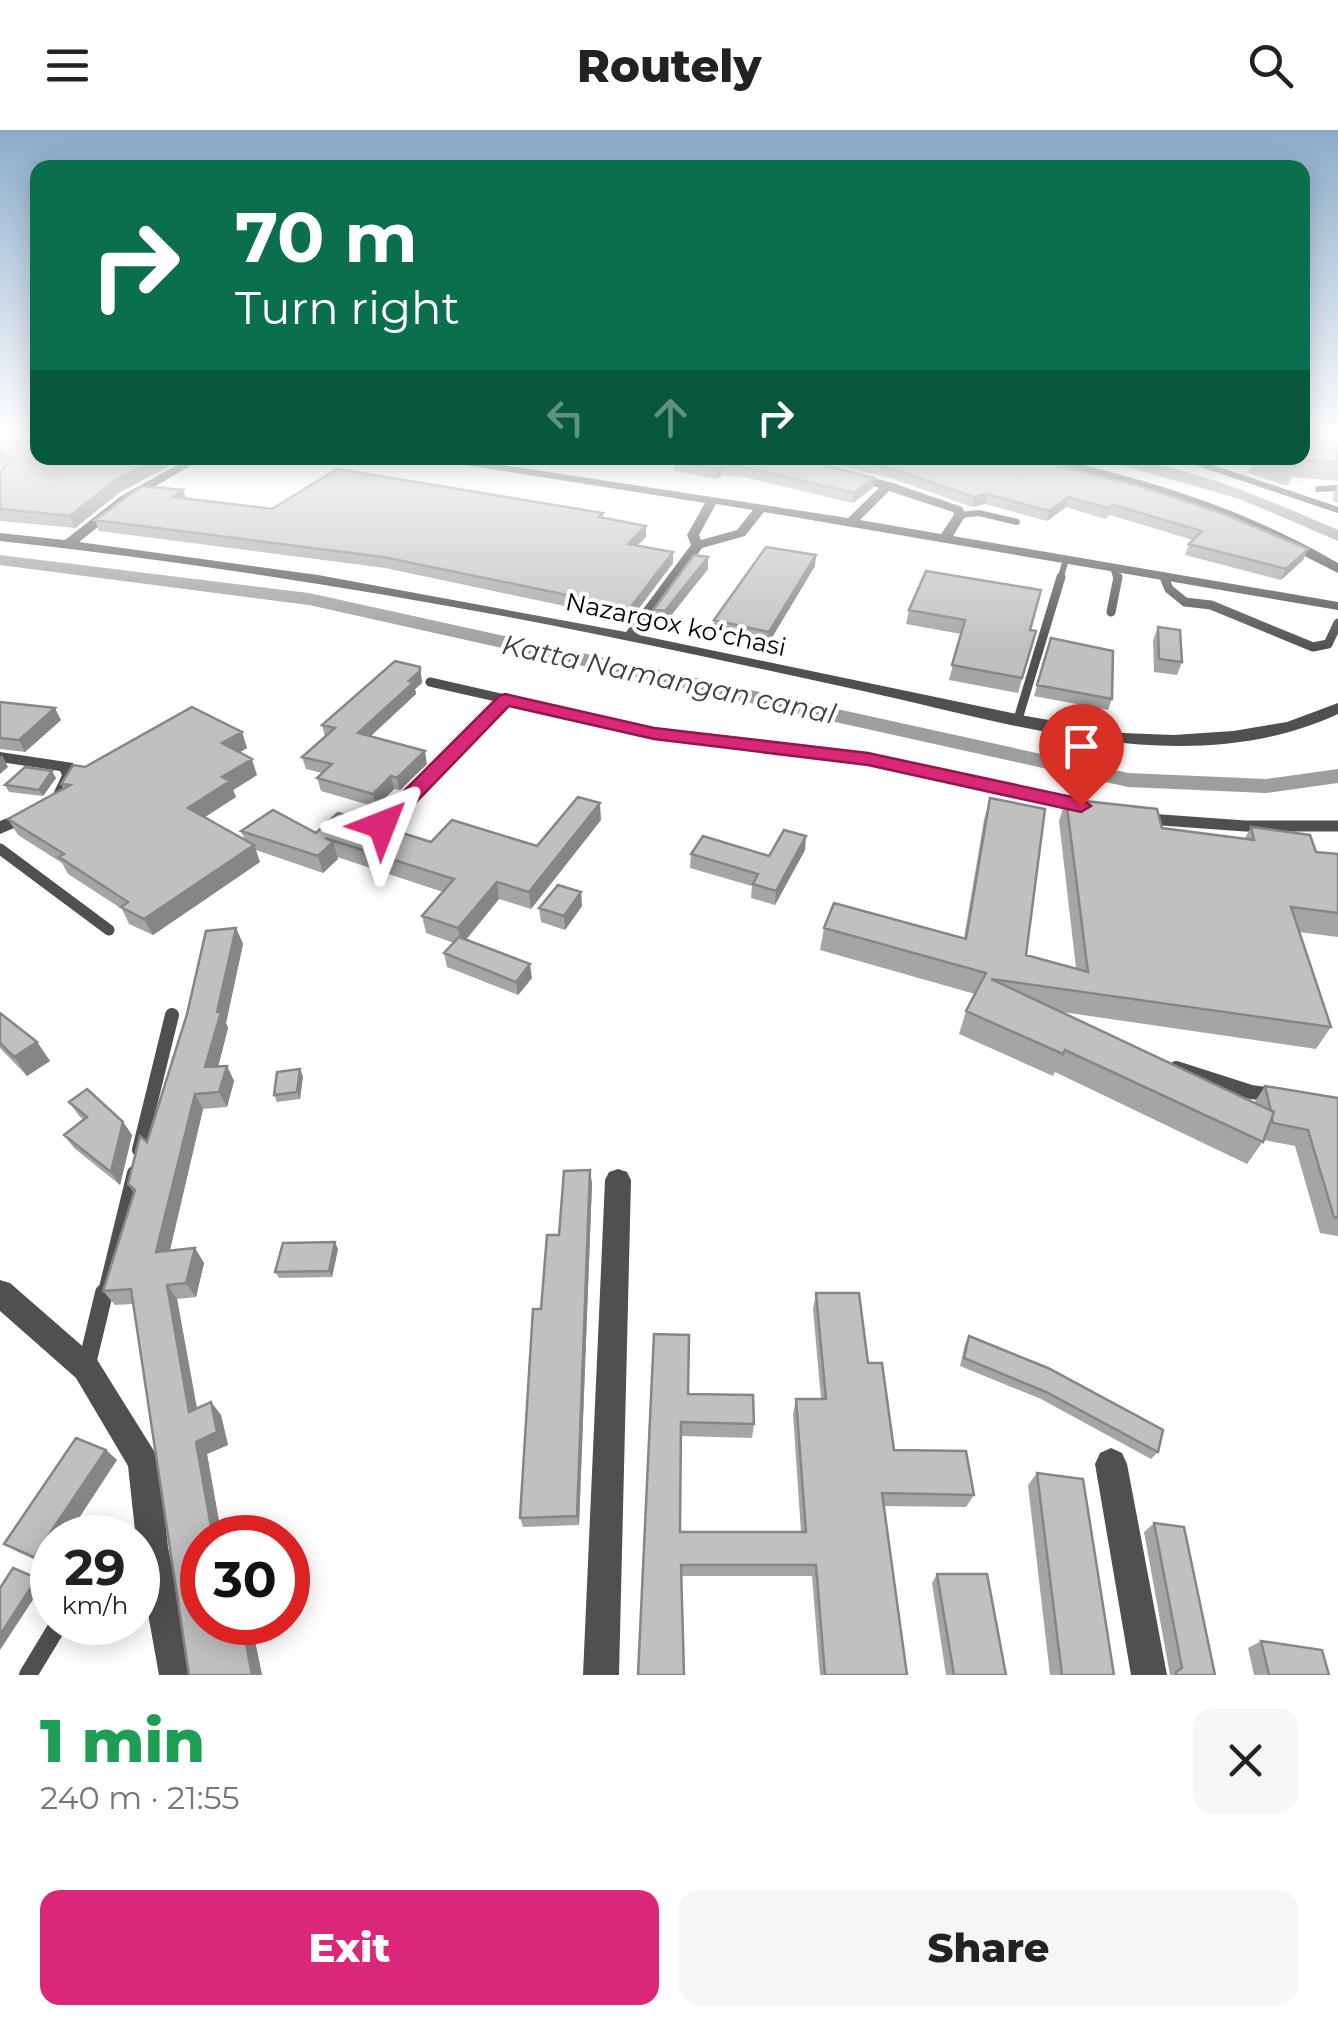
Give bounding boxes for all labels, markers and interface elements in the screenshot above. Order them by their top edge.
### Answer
icon: menu [40,38,95,93]
text: Routely [577,38,761,93]
icon: search [1243,38,1298,93]
text: 70 m [235,194,418,280]
icon: right [70,200,200,330]
text: Turn right [235,280,460,335]
icon: left [538,390,593,445]
icon: ahead [643,390,698,445]
icon: right [748,390,803,445]
street label: Nazargox koʻchasi [563,586,789,662]
water label: Katta Namangan canal [499,627,839,731]
pin [1039,704,1124,807]
icon: arrive [1054,719,1109,774]
position arrow [330,773,434,877]
speed limit sign: 30 [180,1515,310,1645]
text: 29 [64,1537,126,1598]
text: km/h [62,1590,128,1620]
text: 1 min [40,1704,205,1777]
button: close [1193,1708,1298,1813]
text: 240 m · 21:55 [40,1778,240,1817]
button: Exit [40,1890,659,2005]
button: Share [679,1890,1298,2005]

